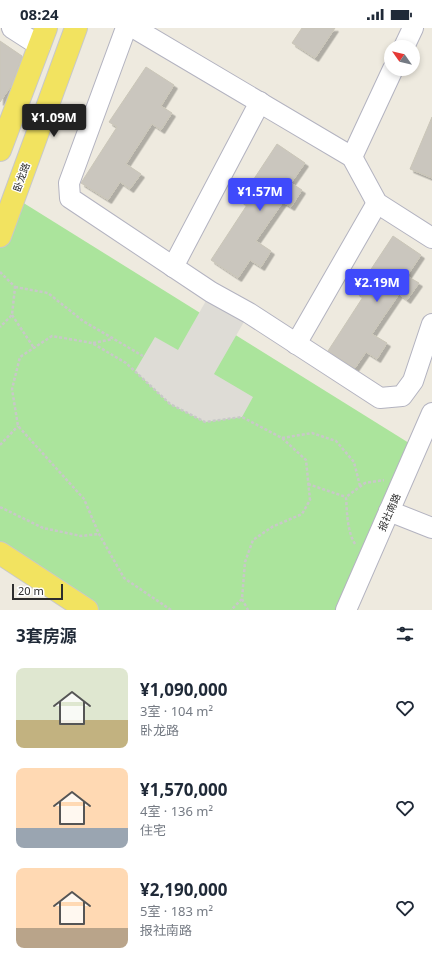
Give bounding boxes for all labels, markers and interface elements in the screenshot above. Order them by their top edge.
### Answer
text: 08:24 [20,4,59,24]
north arrow [384,40,420,76]
map controls [384,40,420,76]
pin: ¥1.09M [21,104,87,138]
text: ¥1.09M [31,108,77,126]
street label: 卧龙路 [9,161,33,193]
pin: ¥1.57M [227,178,293,212]
text: ¥1.57M [237,182,283,200]
pin: ¥2.19M [344,269,410,303]
text: ¥2.19M [354,273,400,291]
street label: 报社南路 [374,491,404,533]
scale bar [12,582,63,601]
text: 20 m [18,583,44,598]
icon: filters [394,623,416,645]
text: 3套房源 [16,624,77,647]
text: ¥1,090,000 [140,678,227,701]
icon: home [48,684,96,732]
icon: heart [394,697,416,719]
text: 3室 · 104 m² [140,702,213,720]
text: 卧龙路 [140,721,179,739]
text: ¥1,570,000 [140,778,227,801]
icon: home [48,784,96,832]
icon: heart [394,797,416,819]
text: 4室 · 136 m² [140,802,213,820]
text: 住宅 [140,821,166,839]
text: ¥2,190,000 [140,878,227,901]
icon: home [48,884,96,932]
icon: heart [394,897,416,919]
text: 5室 · 183 m² [140,902,213,920]
text: 报社南路 [140,921,192,939]

